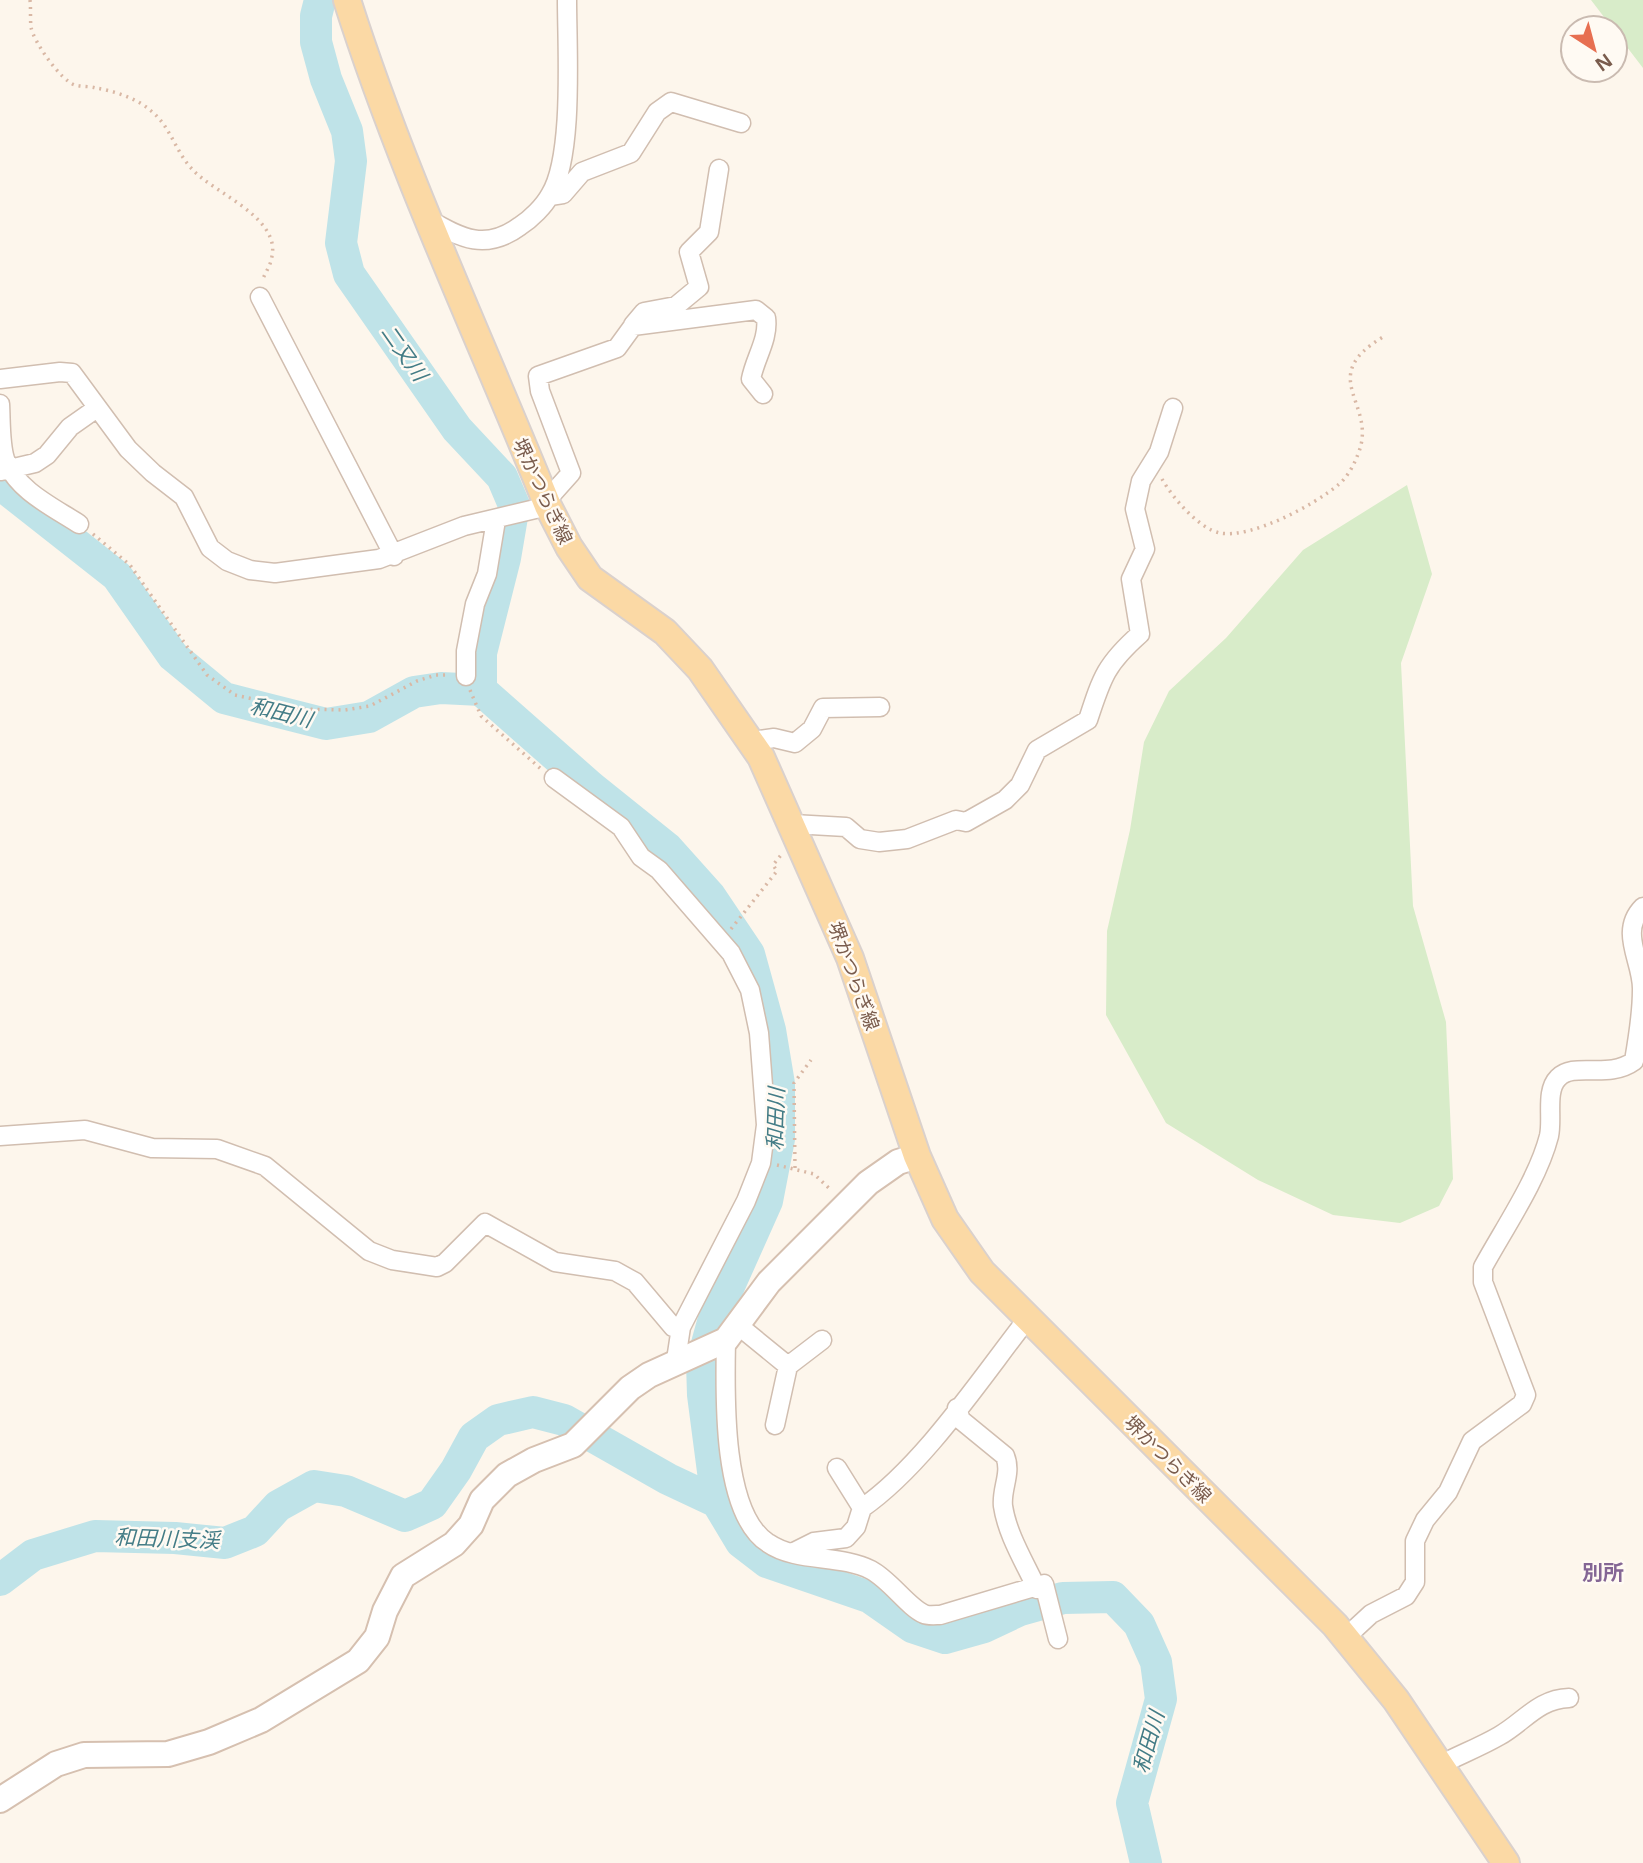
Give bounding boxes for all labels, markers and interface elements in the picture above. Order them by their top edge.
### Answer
north arrow [1559,14,1629,84]
text: N [1590,48,1618,78]
water label: 二又川 [375,319,436,388]
street label: 堺かつらぎ線 [507,434,579,548]
water label: 和田川 [247,691,317,734]
street label: 堺かつらぎ線 [822,918,886,1034]
water label: 和田川 [760,1085,790,1151]
street label: 堺かつらぎ線 [1118,1409,1218,1509]
water label: 和田川支渓 [114,1522,223,1554]
district label: 別所 [1582,1558,1624,1586]
water label: 和田川 [1126,1706,1171,1776]

